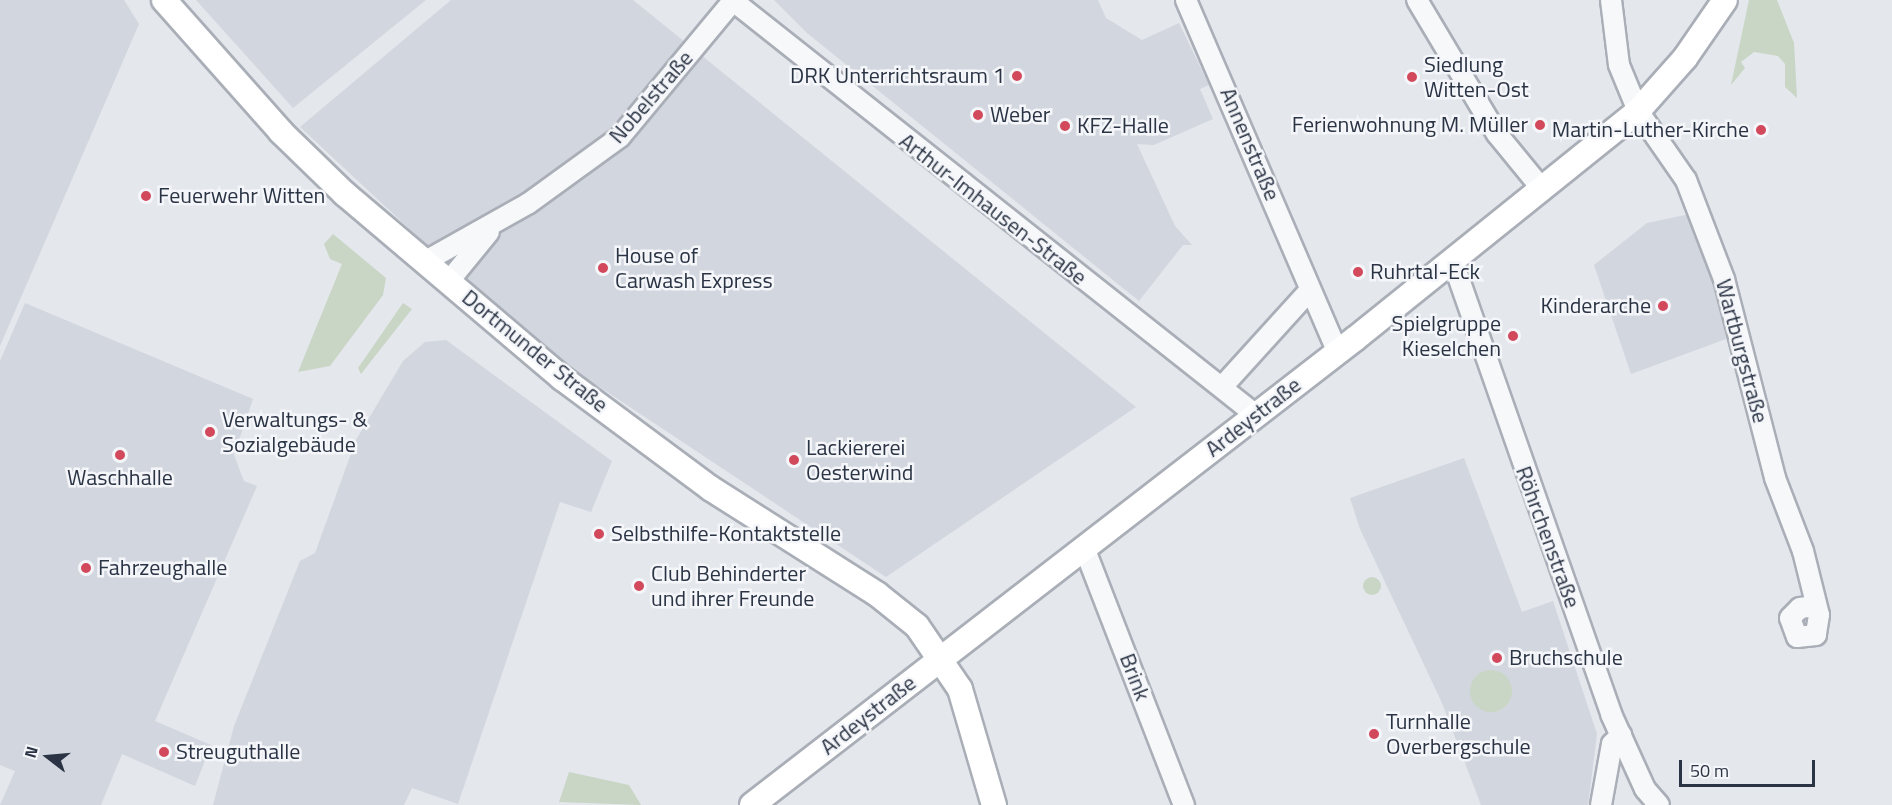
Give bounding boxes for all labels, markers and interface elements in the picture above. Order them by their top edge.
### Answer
street label: Nobelstraße [603,45,699,149]
place label: Siedlung Witten-Ost [1424,51,1529,102]
place label: DRK Unterrichtsraum 1 [790,63,1005,89]
marker: DRK Unterrichtsraum 1 [1010,69,1024,83]
marker: Siedlung Witten-Ost [1405,70,1419,84]
street label: Annenstraße [1214,84,1286,204]
place label: Weber [990,102,1050,128]
marker: Weber [971,108,985,122]
place label: Ferienwohnung M. Müller [1292,112,1528,138]
place label: KFZ-Halle [1077,113,1169,139]
place label: Martin-Luther-Kirche [1552,117,1749,143]
marker: Ferienwohnung M. Müller [1533,118,1547,132]
marker: KFZ-Halle [1058,119,1072,133]
marker: Martin-Luther-Kirche [1754,123,1768,137]
street label: Arthur-Imhausen-Straße [894,128,1092,290]
place label: Feuerwehr Witten [158,183,325,209]
marker: Feuerwehr Witten [139,189,153,203]
place label: House of Carwash Express [615,242,773,294]
place label: Ruhrtal-Eck [1370,259,1480,285]
marker: House of Carwash Express [596,261,610,275]
marker: Ruhrtal-Eck [1351,265,1365,279]
street label: Wartburgstraße [1710,276,1774,426]
street label: Dortmunder Straße [457,284,613,418]
place label: Kinderarche [1541,293,1651,319]
marker: Kinderarche [1656,299,1670,313]
place label: Spielgruppe Kieselchen [1392,310,1501,362]
marker: Spielgruppe Kieselchen [1506,329,1520,343]
street label: Ardeystraße [1200,372,1306,462]
place label: Verwaltungs- & Sozialgebäude [222,406,368,458]
marker: Verwaltungs- & Sozialgebäude [203,425,217,439]
place label: Lackiererei Oesterwind [806,434,913,486]
marker: Waschhalle [113,448,127,462]
marker: Lackiererei Oesterwind [787,453,801,467]
street label: Röhrchenstraße [1510,463,1586,611]
place label: Waschhalle [67,465,173,491]
place label: Selbsthilfe-Kontaktstelle [611,521,841,547]
marker: Selbsthilfe-Kontaktstelle [592,527,606,541]
place label: Fahrzeughalle [98,555,227,581]
place label: Club Behinderter und ihrer Freunde [651,560,814,612]
marker: Fahrzeughalle [79,561,93,575]
marker: Club Behinderter und ihrer Freunde [632,579,646,593]
place label: Bruchschule [1509,645,1623,671]
street label: Brink [1114,650,1156,704]
marker: Bruchschule [1490,651,1504,665]
street label: Ardeystraße [815,670,921,760]
place label: Turnhalle Overbergschule [1386,708,1531,760]
north arrow [18,727,78,787]
marker: Turnhalle Overbergschule [1367,727,1381,741]
place label: Streuguthalle [176,739,300,765]
text: N [18,743,44,761]
marker: Streuguthalle [157,745,171,759]
scale bar [1682,748,1818,786]
text: 50 m [1690,757,1729,784]

